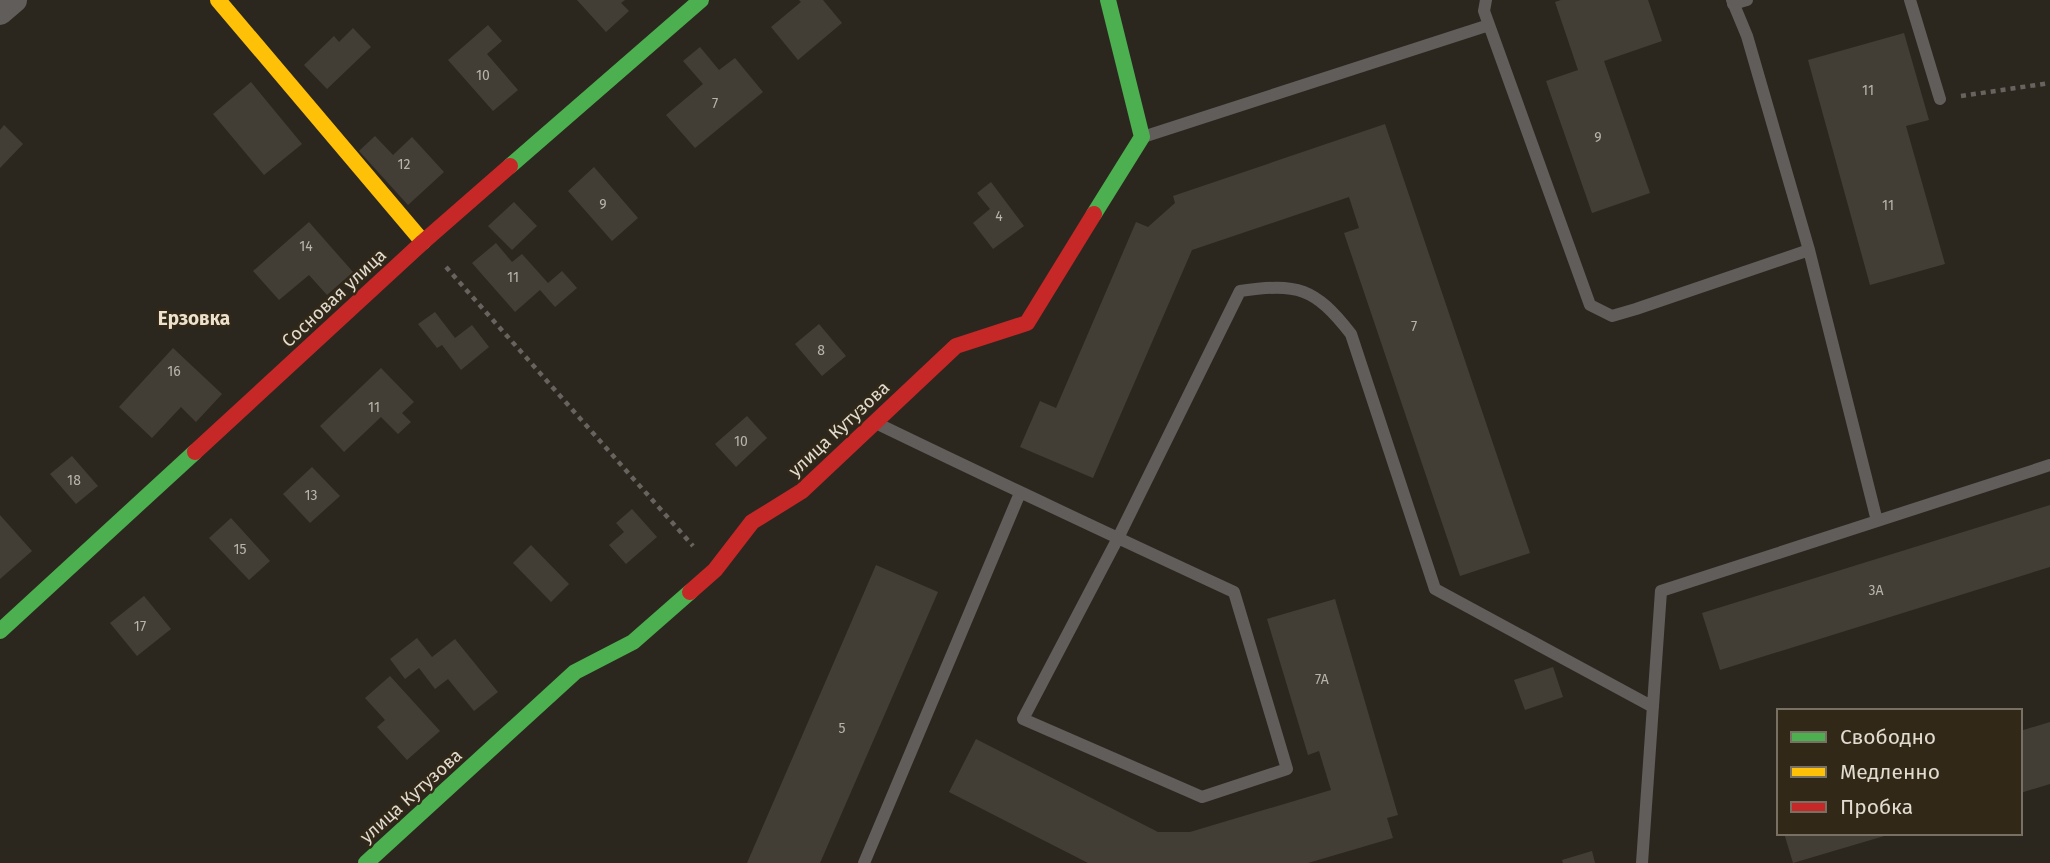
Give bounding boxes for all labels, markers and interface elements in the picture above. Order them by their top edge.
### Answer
house number: 10 [476,67,490,84]
house number: 11 [1862,82,1874,99]
house number: 7 [712,95,718,112]
house number: 9 [1594,129,1602,146]
house number: 12 [398,156,411,173]
house number: 9 [599,196,607,213]
house number: 11 [1882,197,1894,214]
house number: 4 [995,208,1003,225]
house number: 14 [299,238,313,255]
street label: Сосновая улица [277,244,391,352]
house number: 11 [507,269,519,286]
district label: Ерзовка [158,307,230,330]
house number: 7 [1411,318,1417,335]
house number: 8 [817,342,825,359]
house number: 16 [167,363,181,380]
street label: улица Кутузова [784,377,894,481]
house number: 11 [368,399,380,416]
house number: 10 [734,433,748,450]
house number: 18 [67,472,81,489]
house number: 13 [304,487,318,504]
house number: 15 [233,541,247,558]
house number: 3А [1868,582,1884,599]
house number: 17 [134,618,146,635]
house number: 7А [1315,671,1329,688]
legend [1777,709,2022,835]
house number: 5 [838,720,846,737]
text: Свободно [1840,724,1936,750]
street label: улица Кутузова [355,744,467,848]
text: Медленно [1840,759,1940,785]
text: Пробка [1840,794,1913,820]

